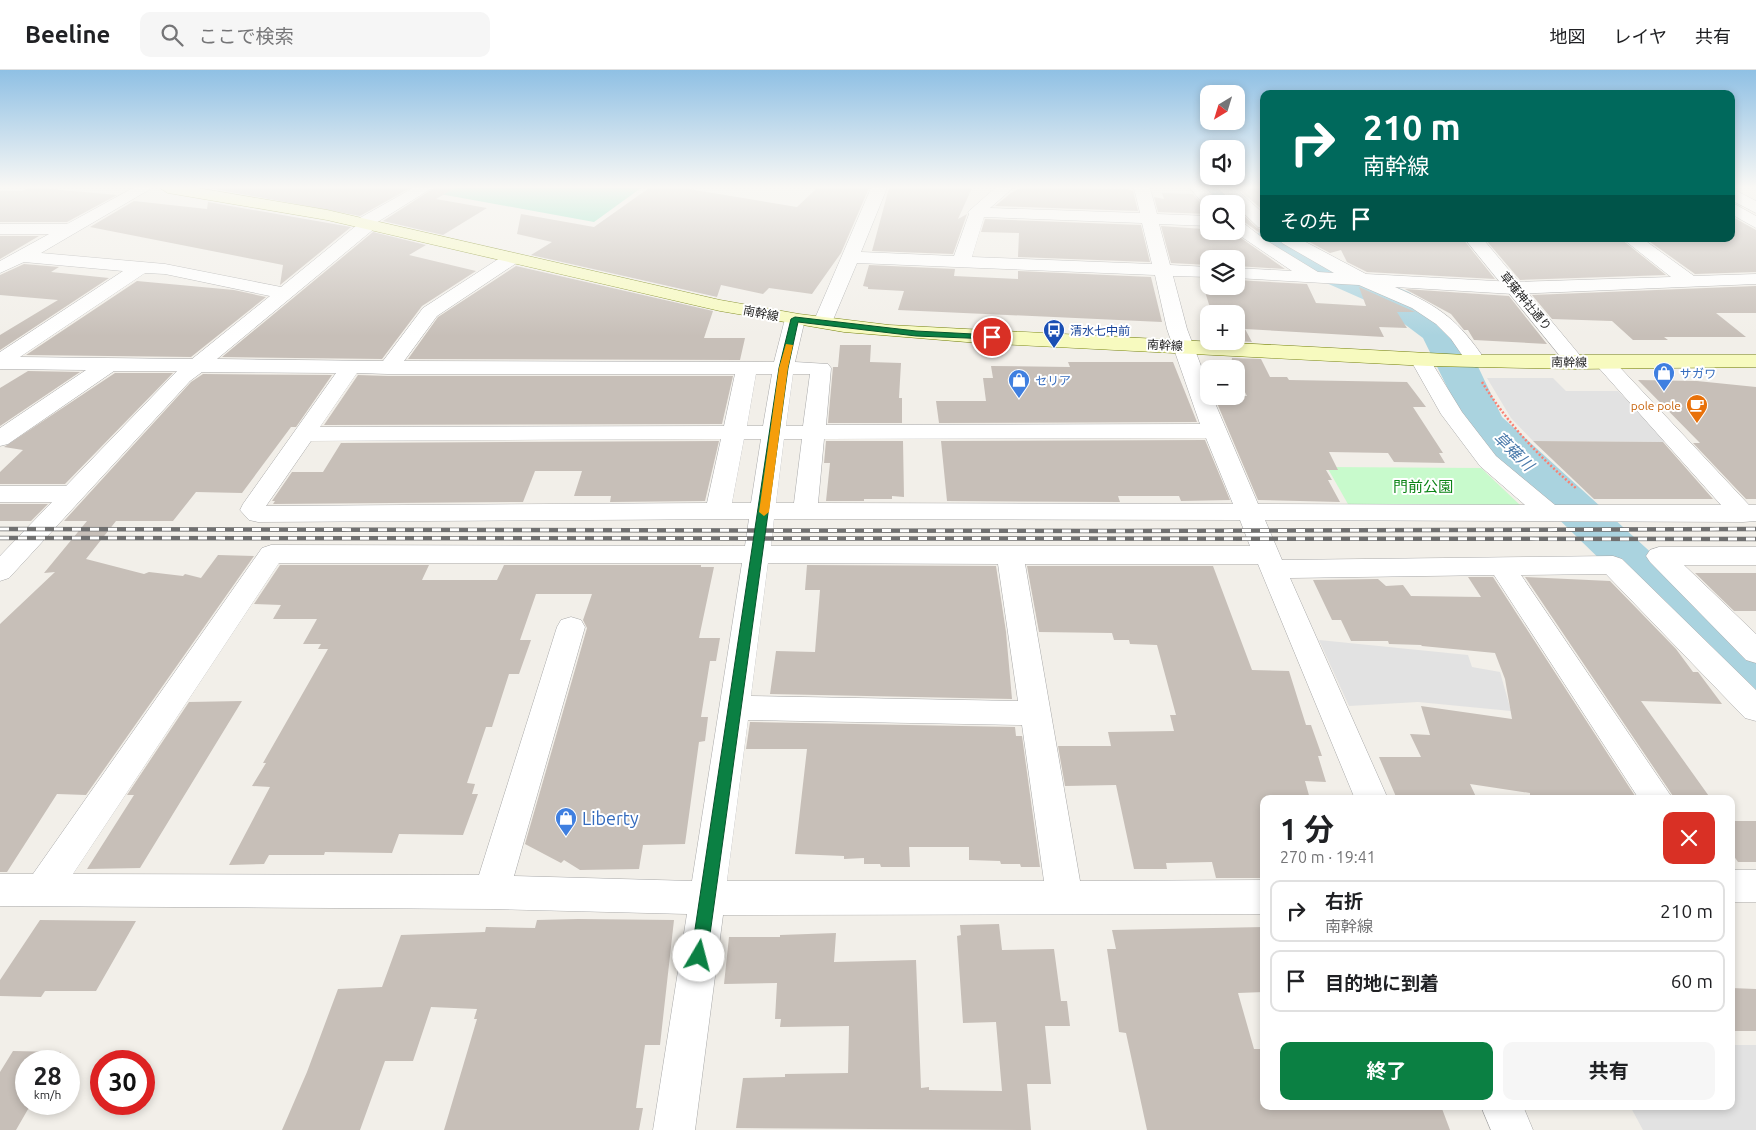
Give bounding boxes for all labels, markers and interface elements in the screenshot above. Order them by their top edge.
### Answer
search box [140,12,490,57]
text: Beeline [25,21,110,48]
icon: search [158,21,186,49]
text: ここで検索 [198,25,293,47]
text: 地図 [1550,26,1586,46]
text: レイヤ [1614,26,1667,46]
text: 共有 [1695,26,1731,46]
north arrow [1200,85,1245,130]
map controls [1200,85,1245,405]
text: 210 m [1363,107,1461,147]
icon: right [1280,110,1345,175]
button: sound [1200,140,1245,185]
text: 南幹線 [1363,153,1429,178]
button: search [1200,195,1245,240]
icon: arrive [1347,205,1375,233]
text: その先 [1280,210,1337,232]
button: layers [1200,250,1245,295]
street label: 草薙神社通り [1498,269,1554,333]
street label: 南幹線 [742,303,780,323]
button: + [1200,305,1245,350]
pin [971,316,1013,358]
bus stop icon: 清水七中前 [1042,318,1066,349]
icon: arrive [978,323,1006,351]
place label: 清水七中前 [1070,324,1130,337]
street label: 南幹線 [1147,338,1183,352]
street label: 南幹線 [1551,355,1587,369]
button: − [1200,360,1245,405]
shop icon: サガワ [1652,361,1676,392]
place label: サガワ [1680,367,1716,380]
shop icon: セリア [1007,368,1031,399]
place label: セリア [1035,374,1071,387]
cafe icon: pole pole [1685,393,1709,424]
place label: pole pole [1631,399,1681,412]
water label: 草薙川 [1490,428,1539,476]
park label: 門前公園 [1393,478,1453,495]
shop icon: Liberty [554,806,578,837]
place label: Liberty [582,808,639,828]
text: 1 分 [1280,812,1334,846]
button: close [1663,812,1715,864]
text: 270 m · 19:41 [1280,848,1376,866]
text: 右折 [1325,890,1363,912]
icon: right [1282,897,1310,925]
text: 210 m [1660,900,1713,922]
text: 南幹線 [1325,917,1373,935]
position arrow [672,929,724,981]
icon: arrive [1282,967,1310,995]
text: 60 m [1671,970,1713,992]
text: 目的地に到着 [1325,972,1439,994]
button: 終了 [1280,1042,1493,1100]
button: 共有 [1503,1042,1715,1100]
speed limit sign: 30 [90,1050,155,1115]
text: 28 [33,1062,62,1090]
text: km/h [34,1088,61,1101]

